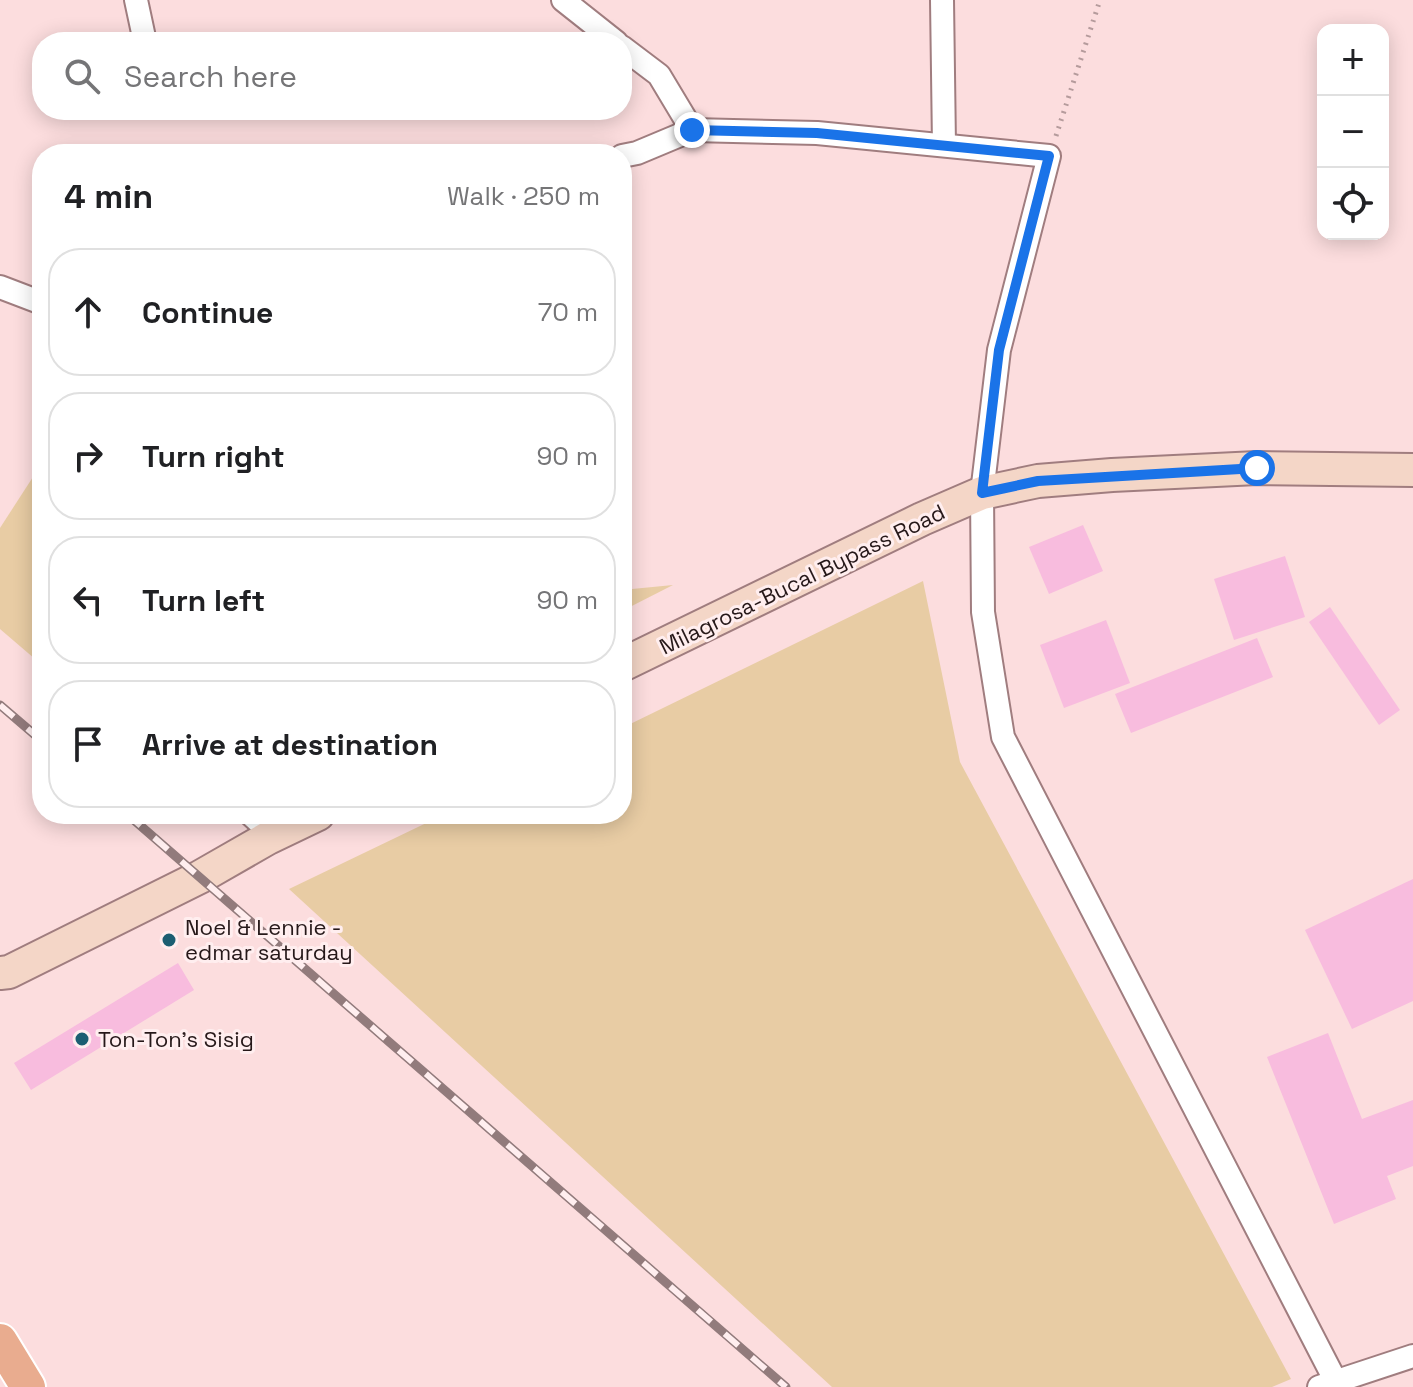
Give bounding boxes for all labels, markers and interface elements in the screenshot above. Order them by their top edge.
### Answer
map controls [1317,24,1389,240]
button: + [1317,24,1389,96]
search box [32,32,632,120]
icon: search [60,54,104,98]
text: Search here [124,57,297,96]
button: − [1317,96,1389,168]
route end [674,112,710,148]
button: locate [1317,168,1389,240]
text: 4 min [64,175,153,218]
text: Walk · 250 m [447,179,600,213]
icon: ahead [66,290,110,334]
text: Continue [142,293,273,332]
text: 70 m [538,295,598,329]
icon: right [66,434,110,478]
text: Turn right [142,437,285,476]
text: 90 m [536,439,598,473]
route start [1239,450,1275,486]
street label: Milagrosa-Bucal Bypass Road [655,498,949,660]
icon: left [66,578,110,622]
text: Turn left [142,581,265,620]
text: 90 m [536,583,598,617]
icon: arrive [66,722,110,766]
text: Arrive at destination [142,725,438,764]
place label: Noel & Lennie - edmar saturday [185,913,353,966]
marker: Noel & Lennie - edmar saturday [160,931,178,949]
place label: Ton-Ton's Sisig [98,1025,254,1053]
marker: Ton-Ton's Sisig [73,1030,91,1048]

